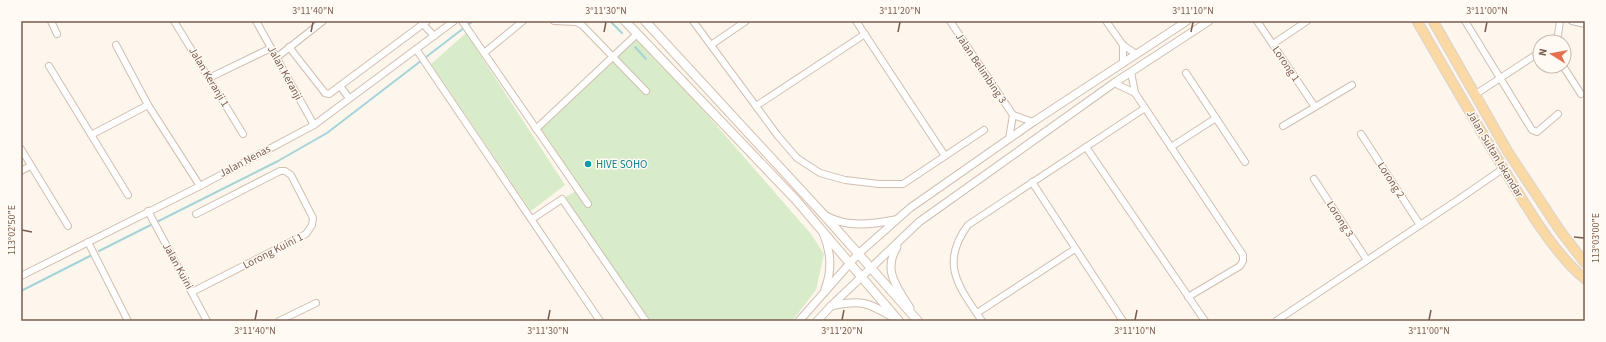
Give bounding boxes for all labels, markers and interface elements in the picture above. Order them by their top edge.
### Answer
text: 3°11'40"N [292,4,334,18]
text: 3°11'30"N [585,4,627,18]
text: 3°11'20"N [879,4,921,18]
text: 3°11'10"N [1172,4,1214,18]
text: 3°11'00"N [1466,4,1508,18]
street label: Jalan Belimbing 3 [952,30,1010,106]
north arrow [1532,34,1572,74]
street label: Jalan Keranji [264,43,306,103]
street label: Lorong 1 [1269,43,1303,85]
street label: Jalan Keranji 1 [185,44,233,110]
text: N [1535,47,1551,57]
street label: Jalan Sultan Iskandar [1463,108,1527,201]
street label: Jalan Nenas [217,141,274,181]
place label: HIVE SOHO [596,157,647,172]
marker: HIVE SOHO [583,159,593,169]
street label: Lorong 2 [1374,159,1408,201]
street label: Lorong 3 [1323,198,1357,240]
text: 113°02'50"E [5,205,19,255]
text: 113°03'00"E [1589,213,1603,263]
street label: Lorong Kuini 1 [240,229,306,273]
street label: Jalan Kuini [159,240,197,292]
text: 3°11'40"N [234,324,276,338]
text: 3°11'30"N [527,324,569,338]
text: 3°11'20"N [821,324,863,338]
text: 3°11'10"N [1114,324,1156,338]
text: 3°11'00"N [1408,324,1450,338]

